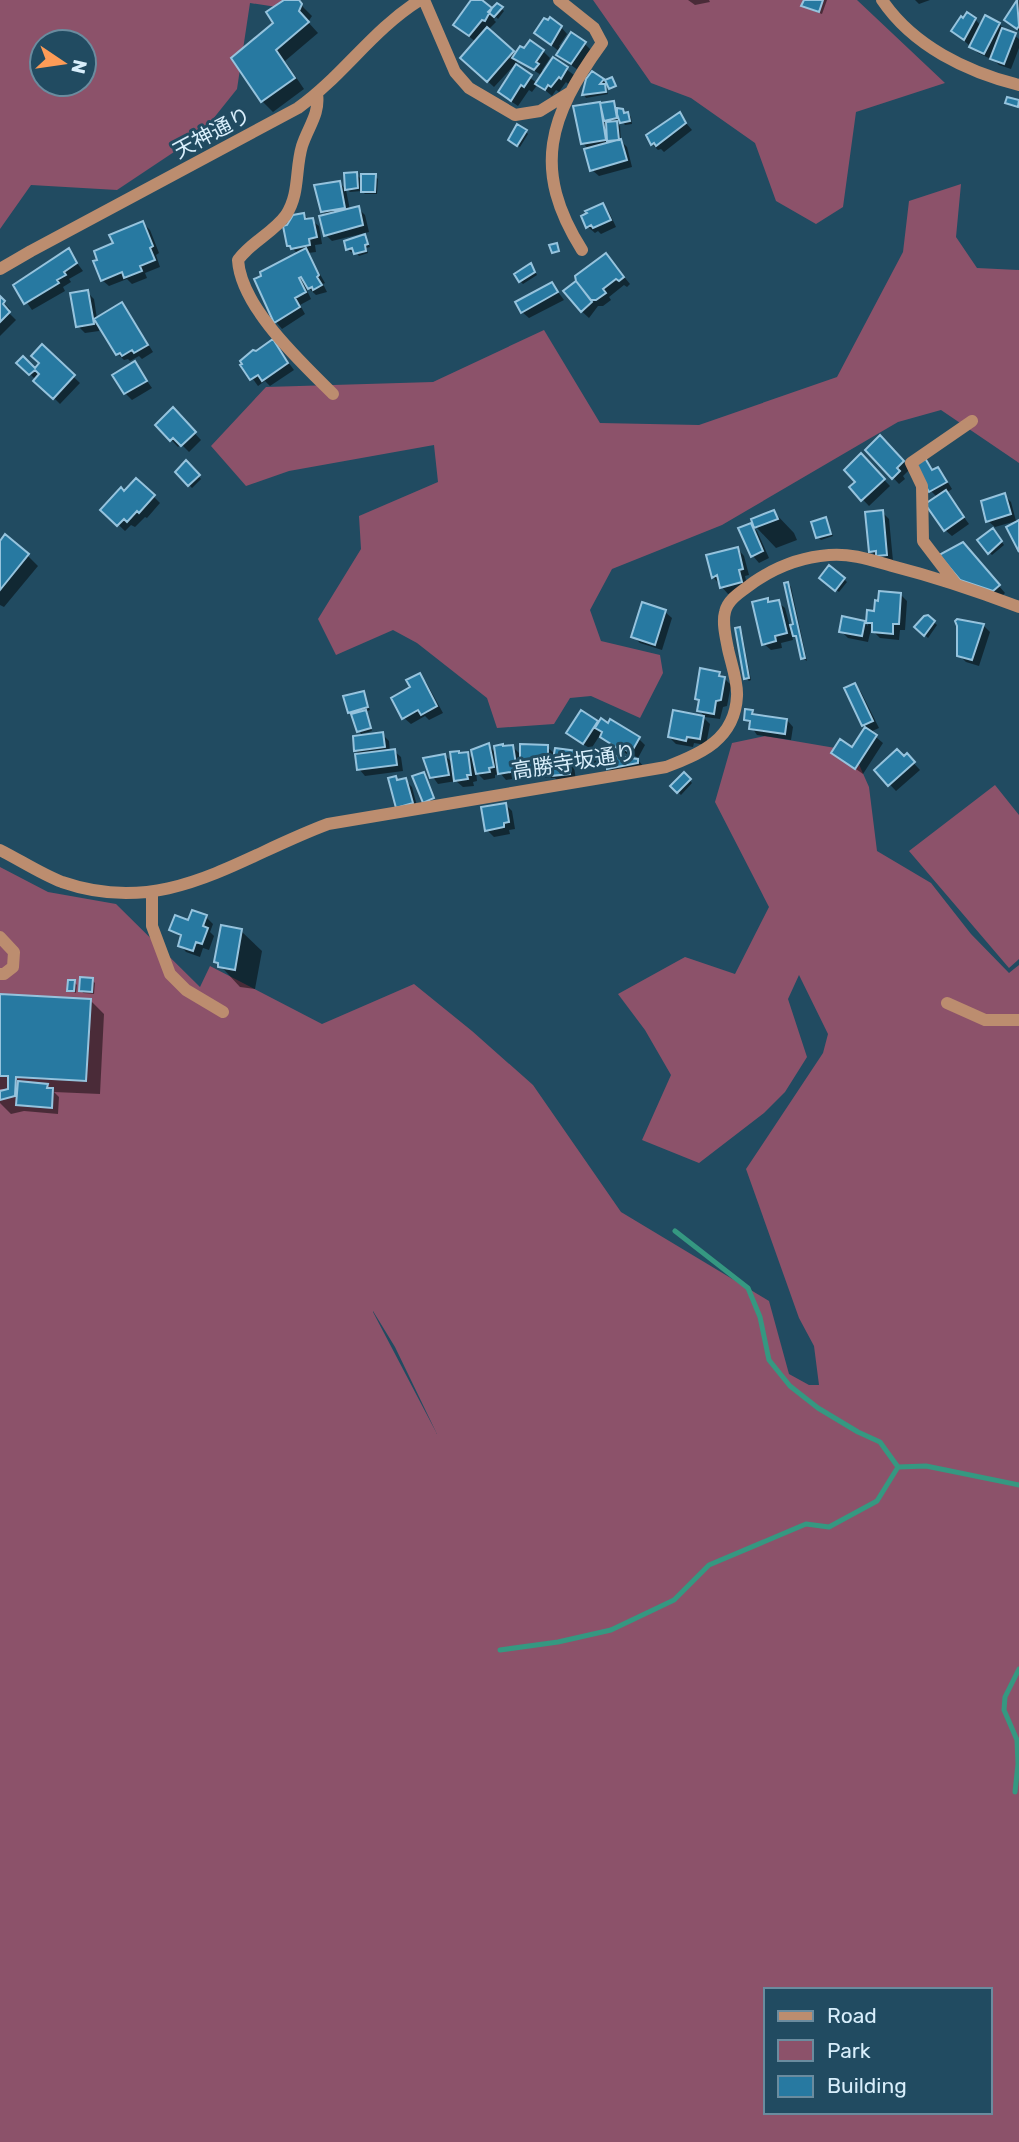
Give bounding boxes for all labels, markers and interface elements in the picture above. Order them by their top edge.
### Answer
north arrow [28,28,98,98]
text: N [66,57,92,76]
street label: 天神通り [169,102,255,163]
street label: 高勝寺坂通り [510,739,638,784]
legend [764,1988,991,2114]
text: Road [827,2003,877,2028]
text: Park [827,2038,871,2063]
text: Building [827,2073,907,2098]

